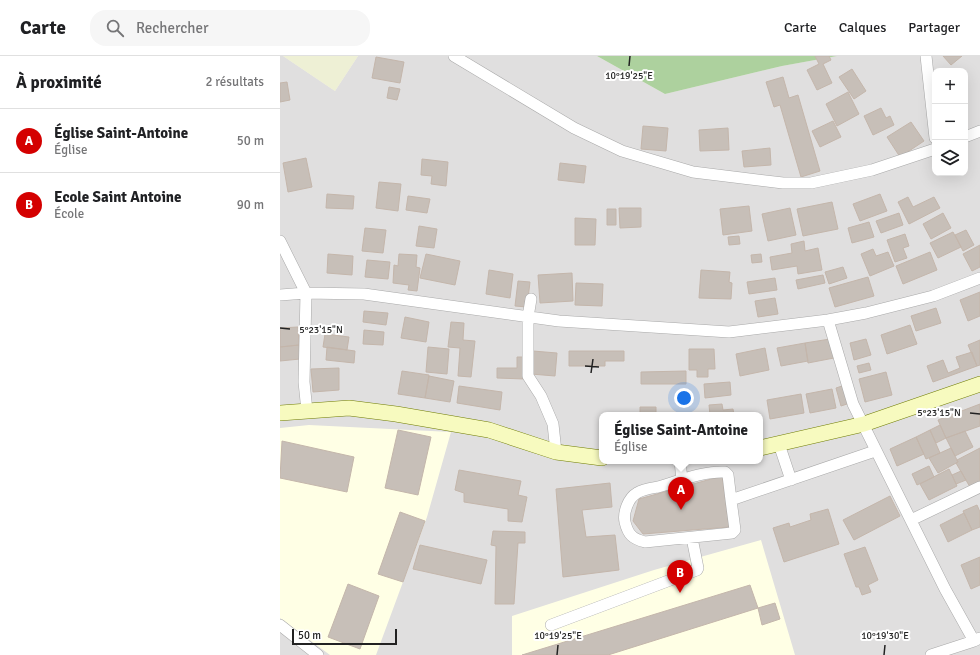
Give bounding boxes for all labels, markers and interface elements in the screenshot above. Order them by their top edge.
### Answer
search box [90,10,370,46]
text: Carte [20,16,66,40]
icon: search [104,17,126,39]
text: Rechercher [136,19,209,37]
text: Carte [784,19,817,36]
text: Calques [839,19,886,36]
text: Partager [908,19,960,36]
map controls [932,68,968,176]
button: + [932,68,968,104]
text: 10°19'25"E [605,70,653,82]
text: À proximité [16,72,102,93]
text: 2 résultats [205,74,264,90]
button: − [932,104,968,140]
text: Église Saint-Antoine [54,124,188,142]
text: A [25,133,33,149]
text: 50 m [237,133,264,149]
button: layers [932,140,968,176]
text: Église [54,142,88,158]
text: Ecole Saint Antoine [54,188,182,206]
text: B [25,197,33,213]
text: 90 m [237,197,264,213]
text: École [54,206,84,222]
text: 5°23'15"N [299,324,343,336]
your location [674,388,694,408]
text: 5°23'15"N [917,407,961,419]
popup [599,412,763,464]
text: Église Saint-Antoine [614,421,748,439]
text: Église [614,439,647,455]
pin: A [668,477,694,510]
pin: B [667,560,693,593]
scale bar [292,627,397,646]
text: 50 m [298,629,321,642]
text: 10°19'25"E [534,630,582,642]
text: 10°19'30"E [861,630,909,642]

